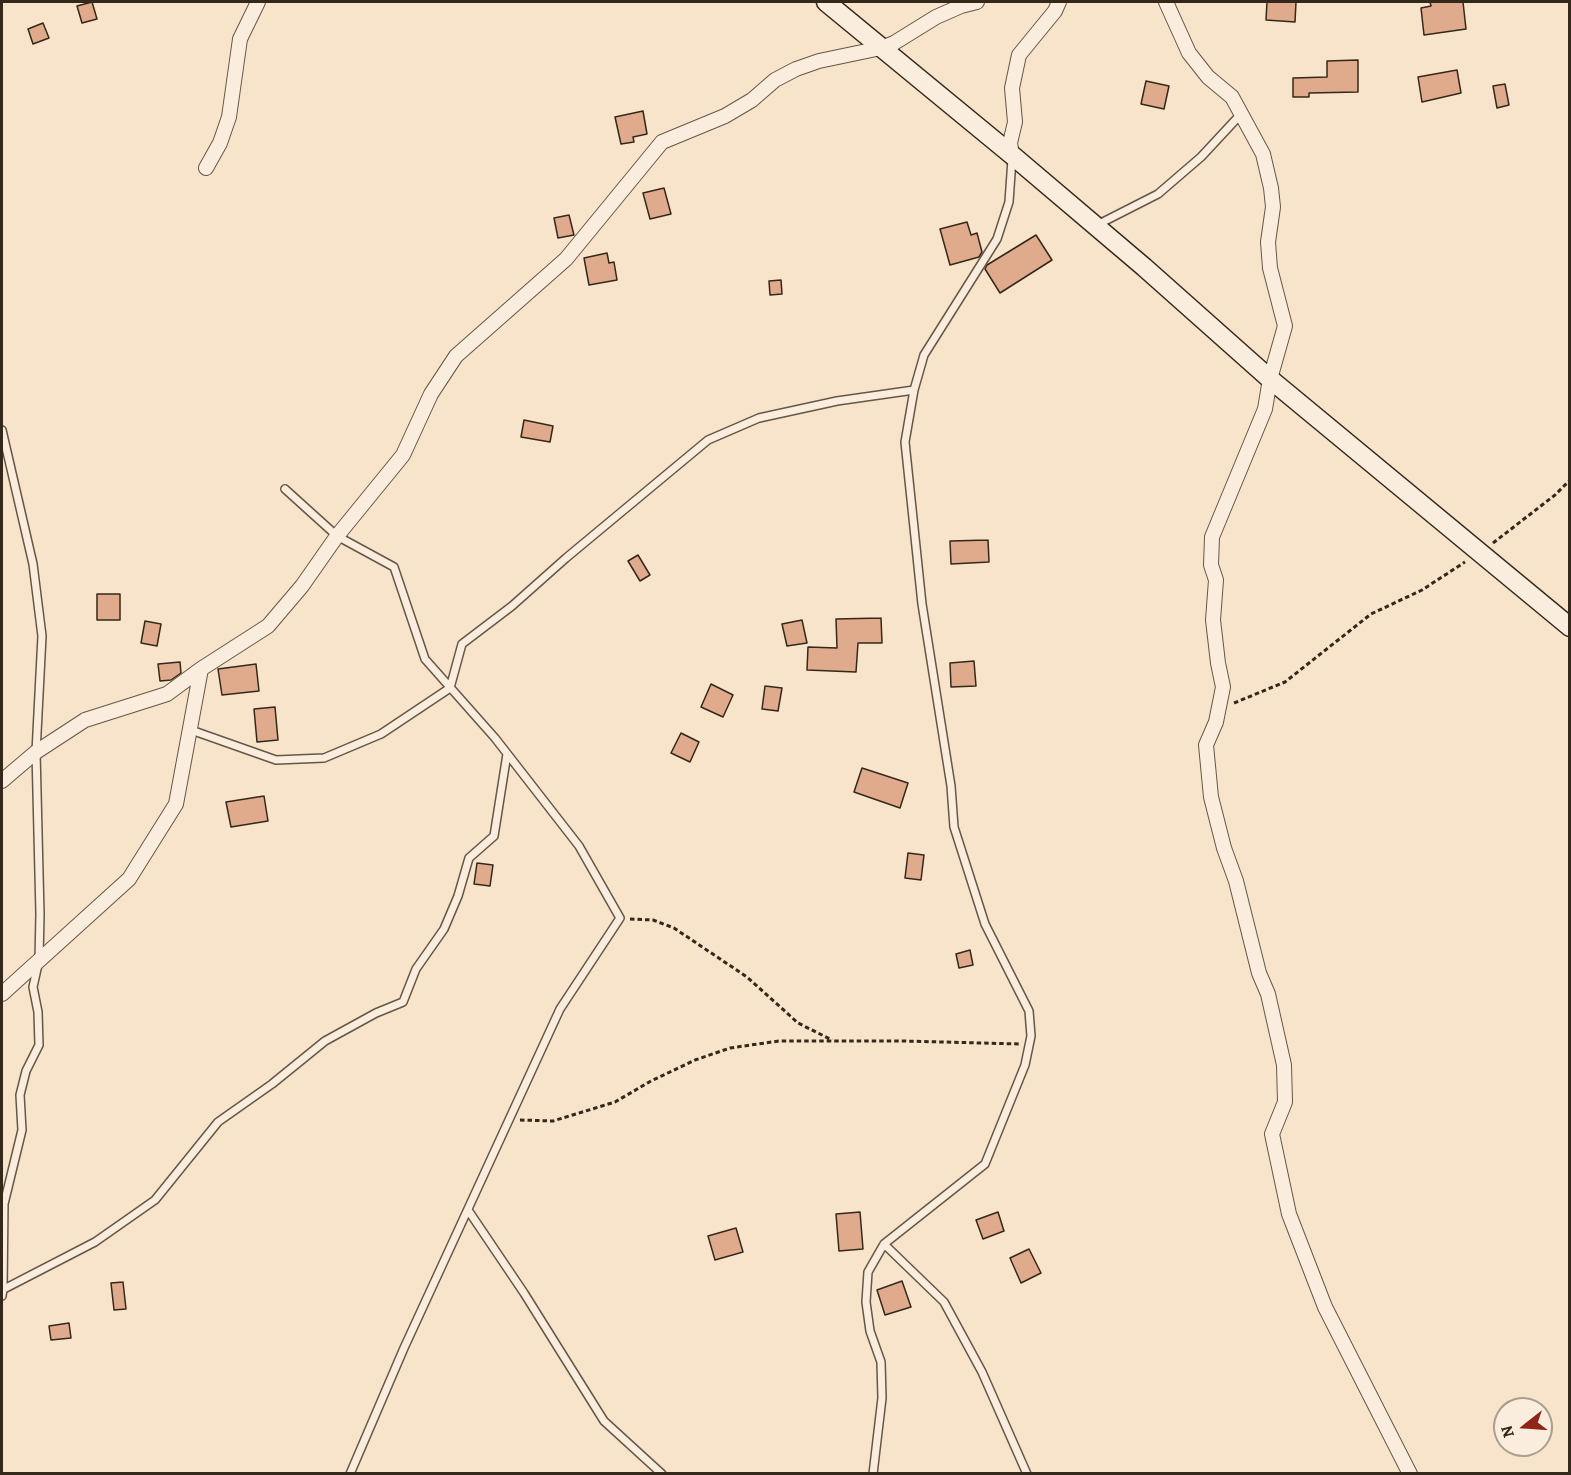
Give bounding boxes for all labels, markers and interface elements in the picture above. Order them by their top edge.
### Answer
north arrow [1493,1397,1553,1457]
text: N [1495,1423,1520,1440]

